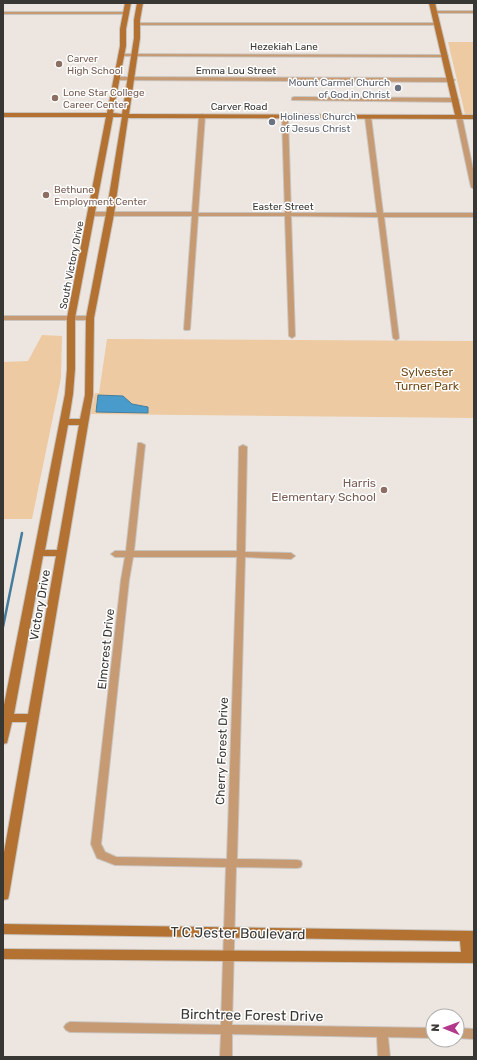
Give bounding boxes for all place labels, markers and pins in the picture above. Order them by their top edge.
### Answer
place label: Carver High School [67,53,123,77]
marker: Carver High School [54,59,64,69]
place label: Mount Carmel Church of God in Christ [289,77,390,101]
marker: Mount Carmel Church of God in Christ [393,83,403,93]
place label: Lone Star College Career Center [63,87,145,111]
marker: Lone Star College Career Center [50,93,60,103]
place label: Holiness Church of Jesus Christ [280,111,356,135]
marker: Holiness Church of Jesus Christ [267,117,277,127]
place label: Bethune Employment Center [54,184,147,208]
marker: Bethune Employment Center [41,190,51,200]
place label: Harris Elementary School [271,476,376,504]
marker: Harris Elementary School [379,485,389,495]

